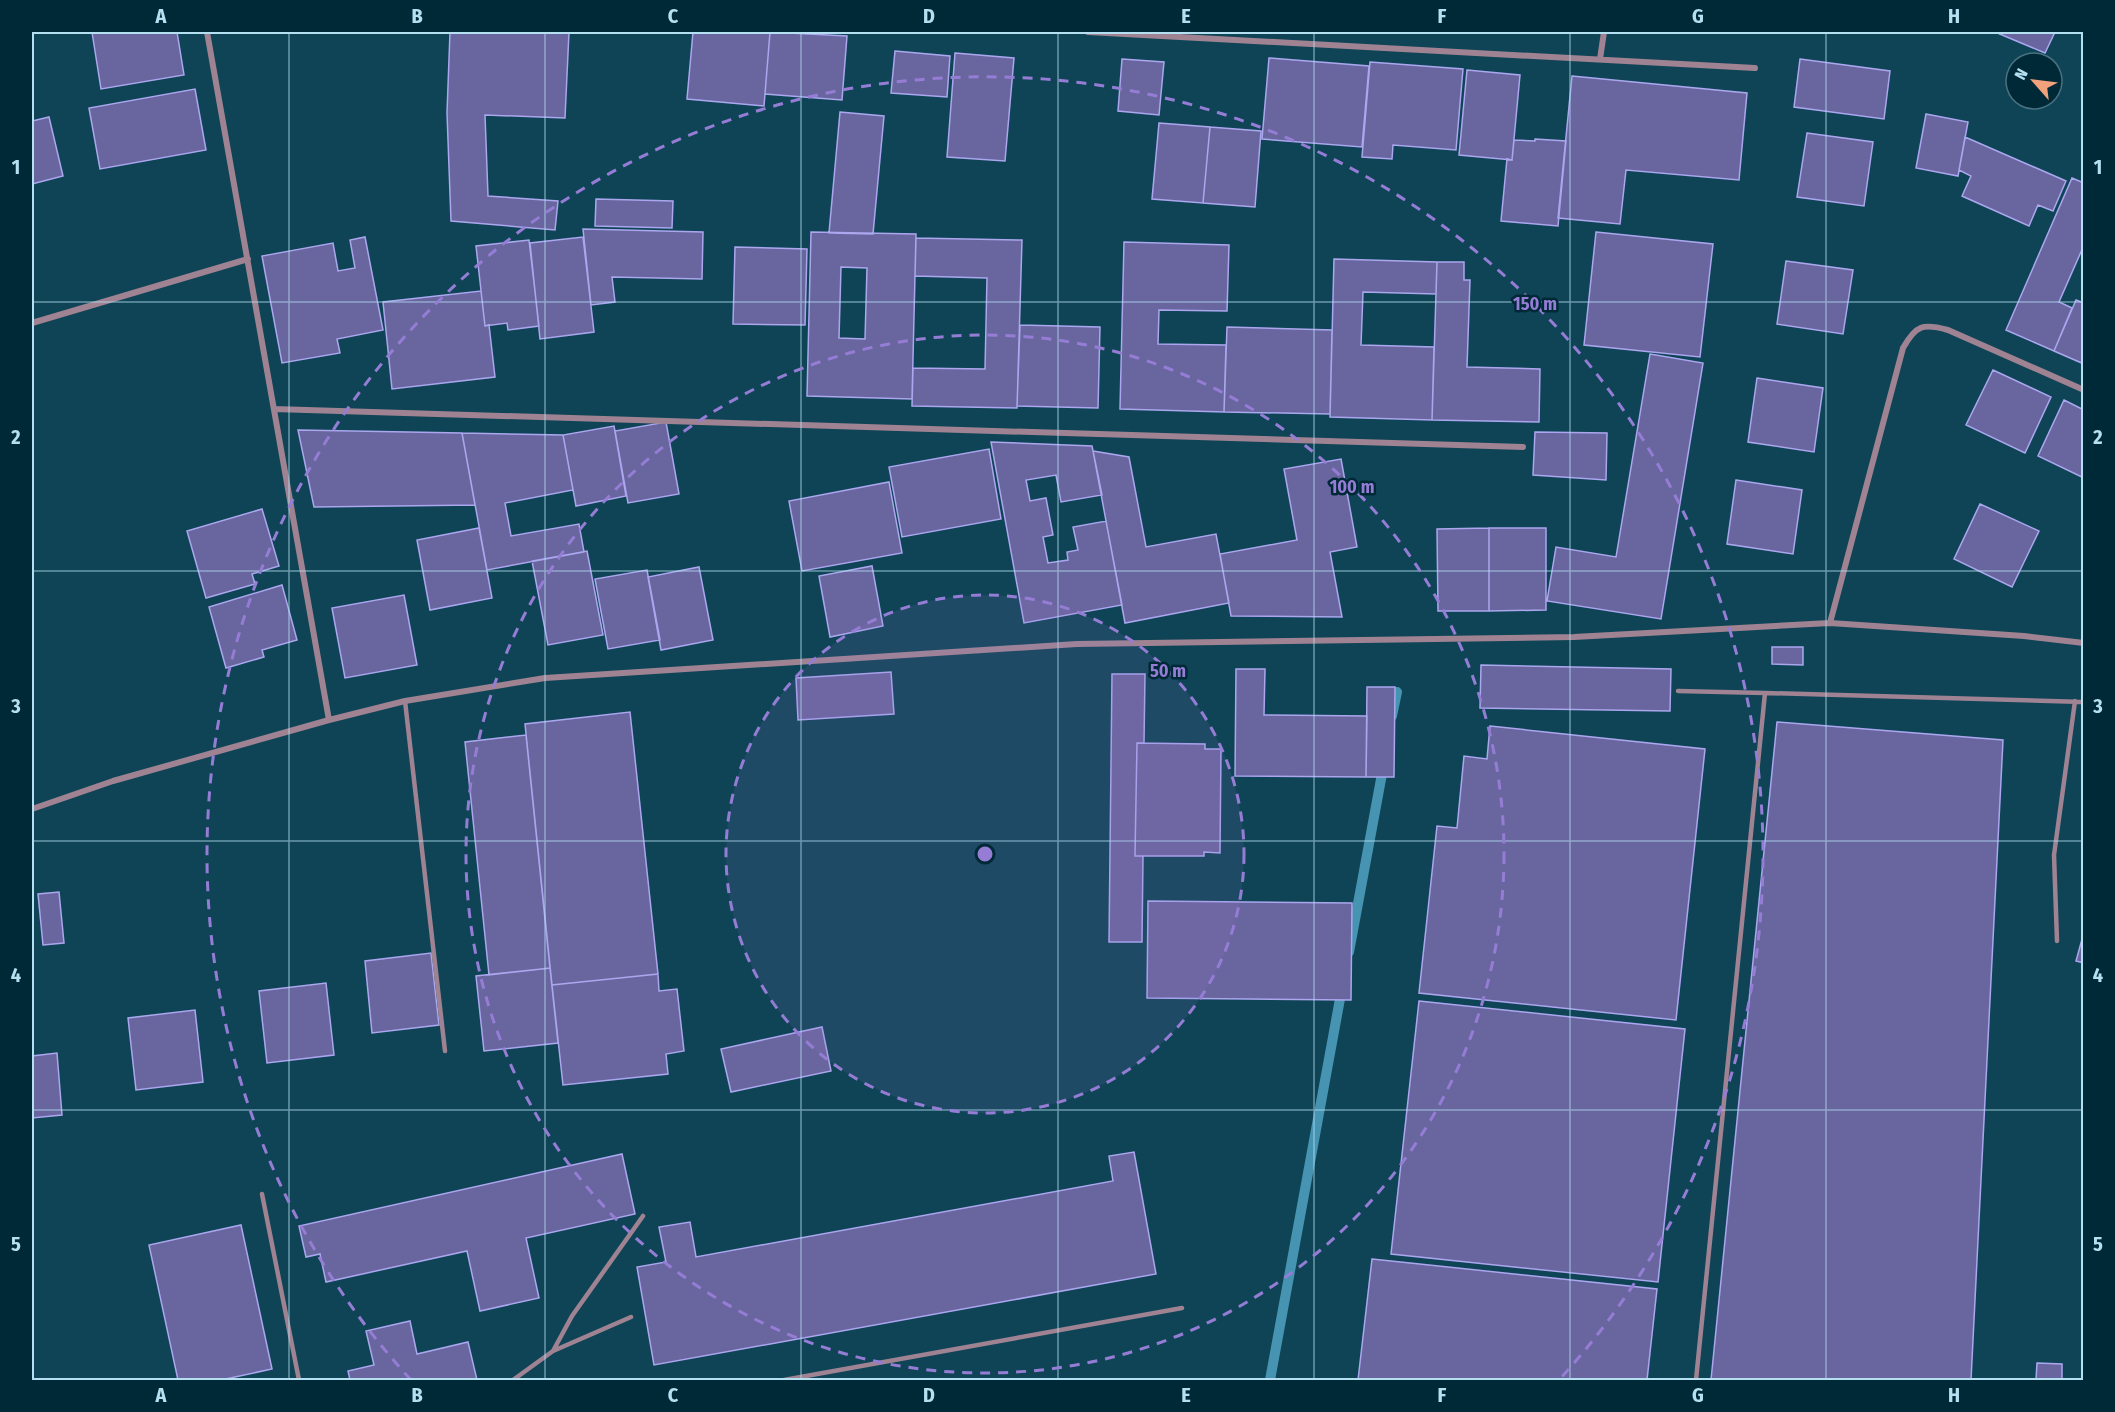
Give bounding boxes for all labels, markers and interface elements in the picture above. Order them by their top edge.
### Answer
text: A [155,4,168,28]
text: B [411,4,423,28]
text: C [668,4,679,28]
text: D [923,4,935,28]
text: E [1181,4,1191,28]
text: F [1438,4,1447,28]
text: G [1692,4,1704,28]
text: H [1948,4,1960,28]
north arrow [2004,51,2064,111]
text: N [2011,65,2032,83]
text: 1 [12,155,20,179]
text: 1 [2094,155,2102,179]
text: 150 m [1513,293,1557,315]
text: 2 [10,425,21,449]
text: 2 [2092,425,2103,449]
text: 100 m [1330,476,1374,498]
text: 50 m [1150,660,1186,682]
text: 3 [10,694,21,718]
text: 3 [2092,694,2103,718]
centre of rings [975,844,995,864]
text: 4 [11,963,21,987]
text: 4 [2093,963,2103,987]
text: 5 [11,1232,21,1256]
text: 5 [2093,1232,2103,1256]
text: A [155,1383,168,1407]
text: B [411,1383,423,1407]
text: C [668,1383,679,1407]
text: D [923,1383,935,1407]
text: E [1181,1383,1191,1407]
text: F [1438,1383,1447,1407]
text: G [1692,1383,1704,1407]
text: H [1948,1383,1960,1407]

